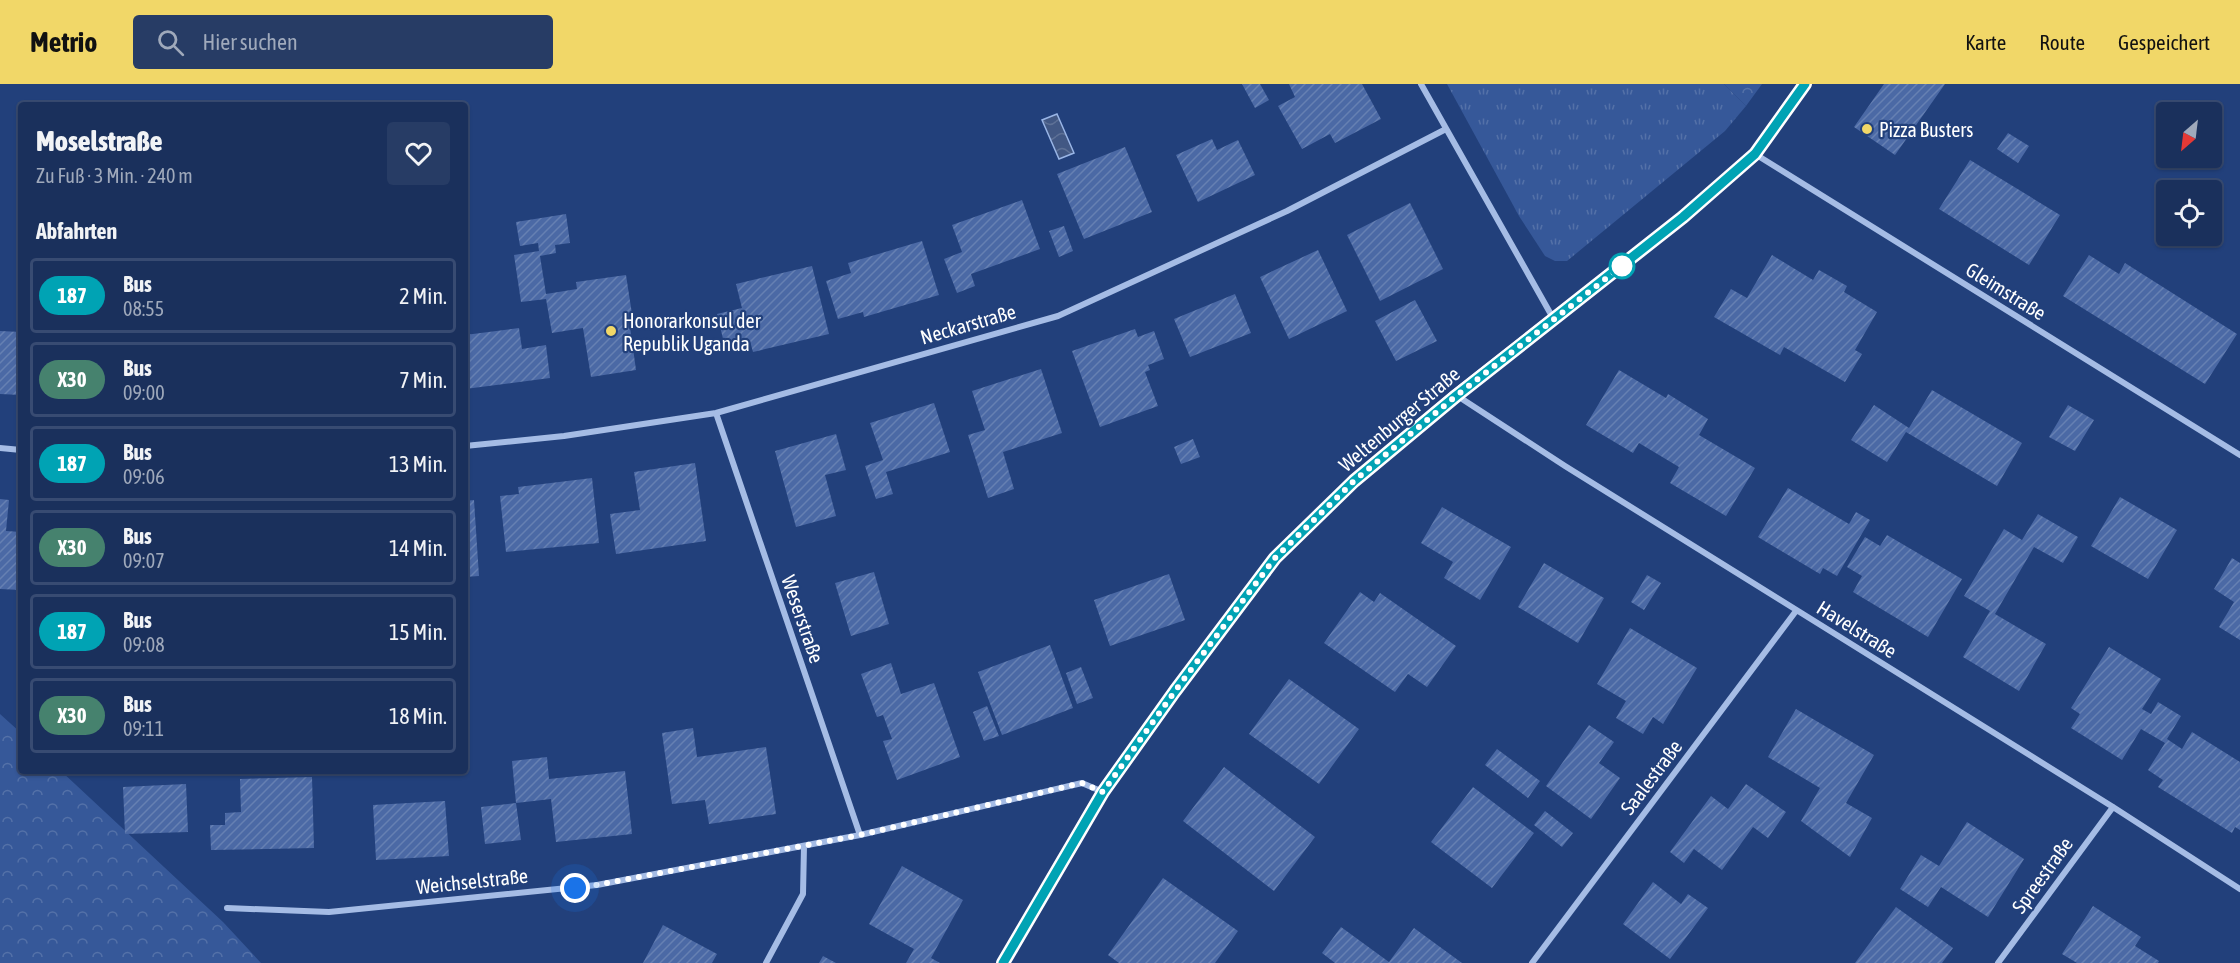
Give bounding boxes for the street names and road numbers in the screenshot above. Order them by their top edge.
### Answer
street label: Gleimstraße [1962,257,2050,325]
street label: Neckarstraße [918,299,1018,349]
street label: Weltenburger Straße [1334,362,1464,476]
street label: Weserstraße [777,572,829,666]
street label: Havelstraße [1813,596,1901,662]
street label: Saalestraße [1616,735,1686,819]
street label: Spreestraße [2007,833,2077,917]
street label: Weichselstraße [415,864,529,898]

